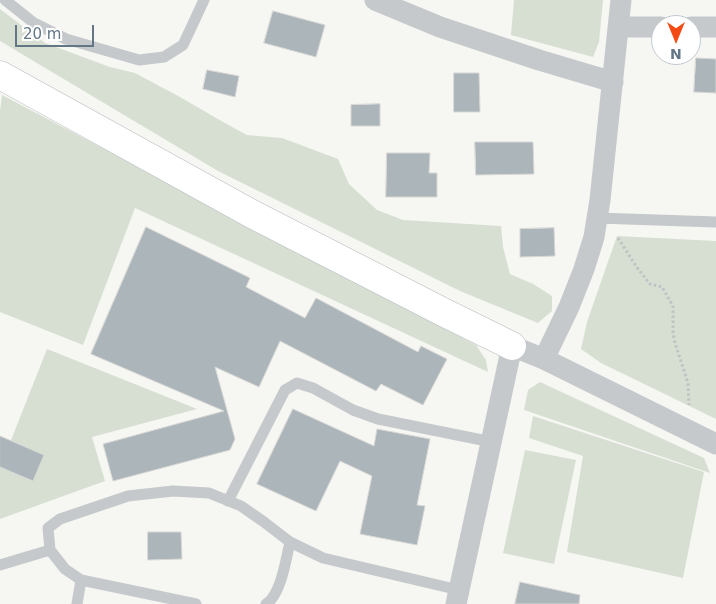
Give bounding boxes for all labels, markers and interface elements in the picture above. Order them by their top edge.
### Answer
scale bar [18,15,96,47]
north arrow [651,15,701,65]
text: 20 m [23,25,61,43]
text: N [670,46,682,62]

